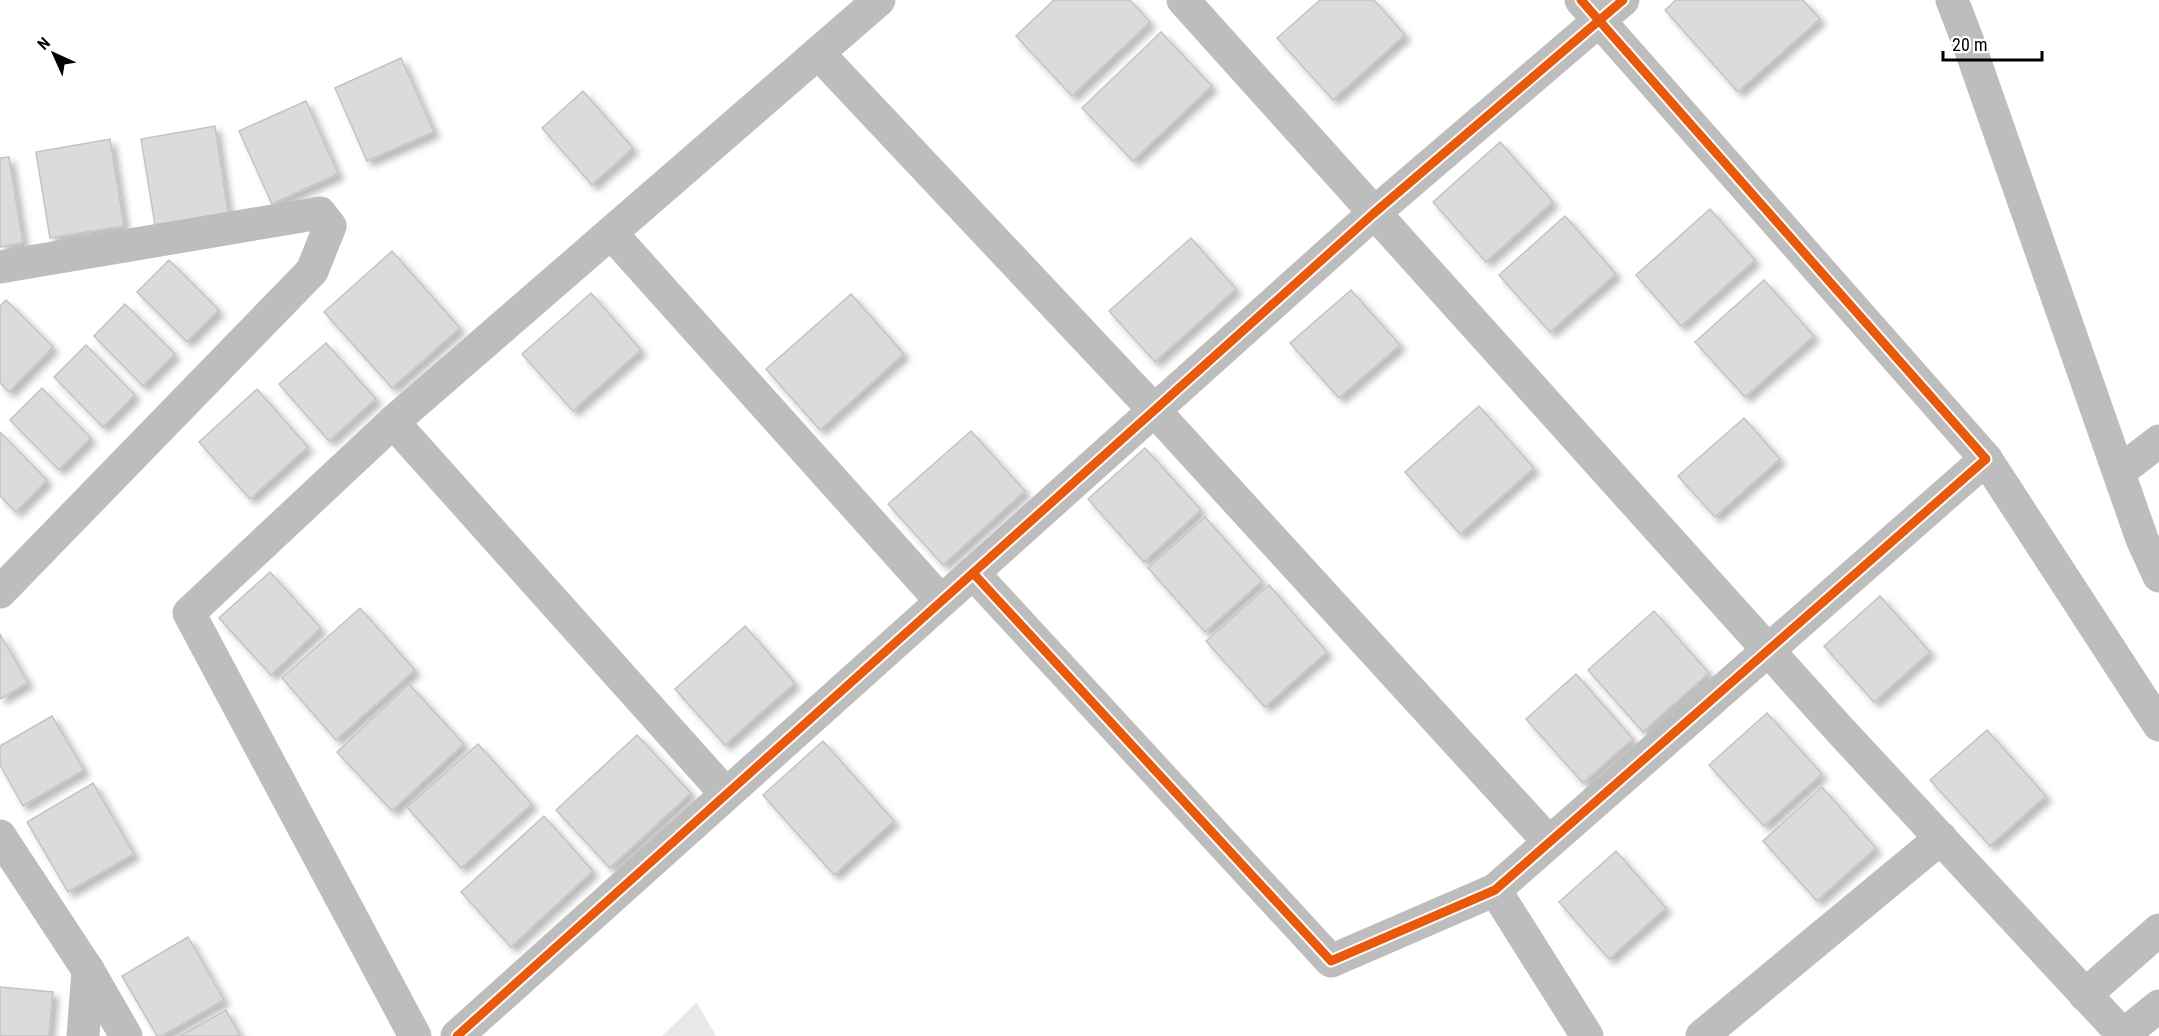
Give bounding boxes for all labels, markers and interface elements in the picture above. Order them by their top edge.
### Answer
north arrow [24,24,84,84]
scale bar [1943,24,2042,62]
text: N [34,34,54,54]
text: 20 m [1952,34,1987,55]

